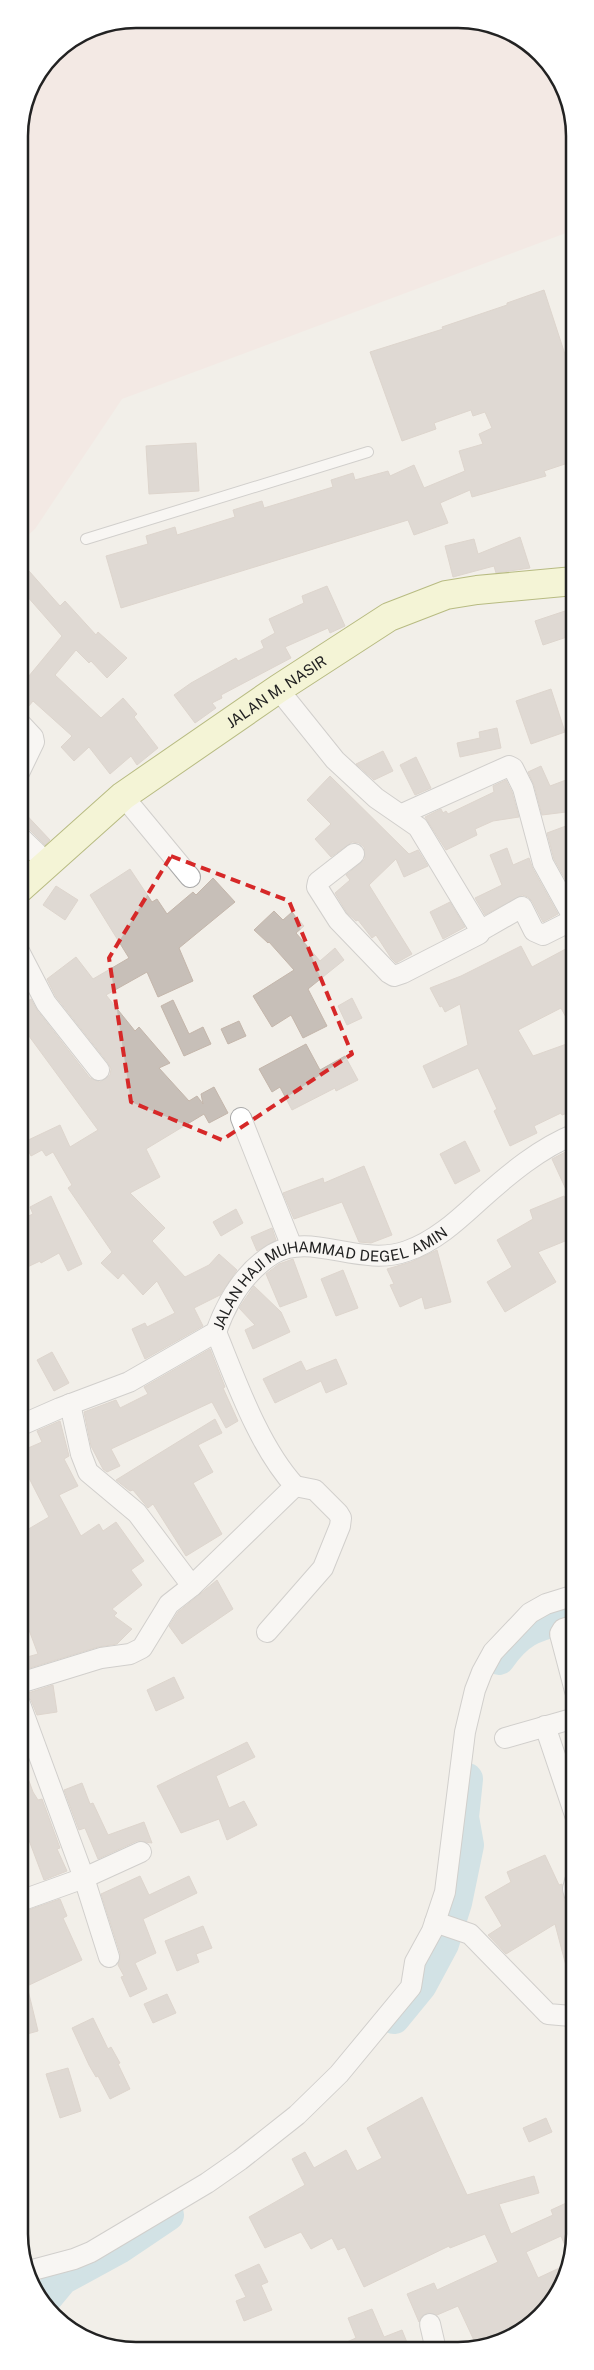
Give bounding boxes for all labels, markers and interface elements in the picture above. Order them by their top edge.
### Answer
street label: JALAN M. NASIR [223,652,329,731]
street label: JALAN HAJI MUHAMMAD DEGEL AMIN [209,1223,450,1332]

